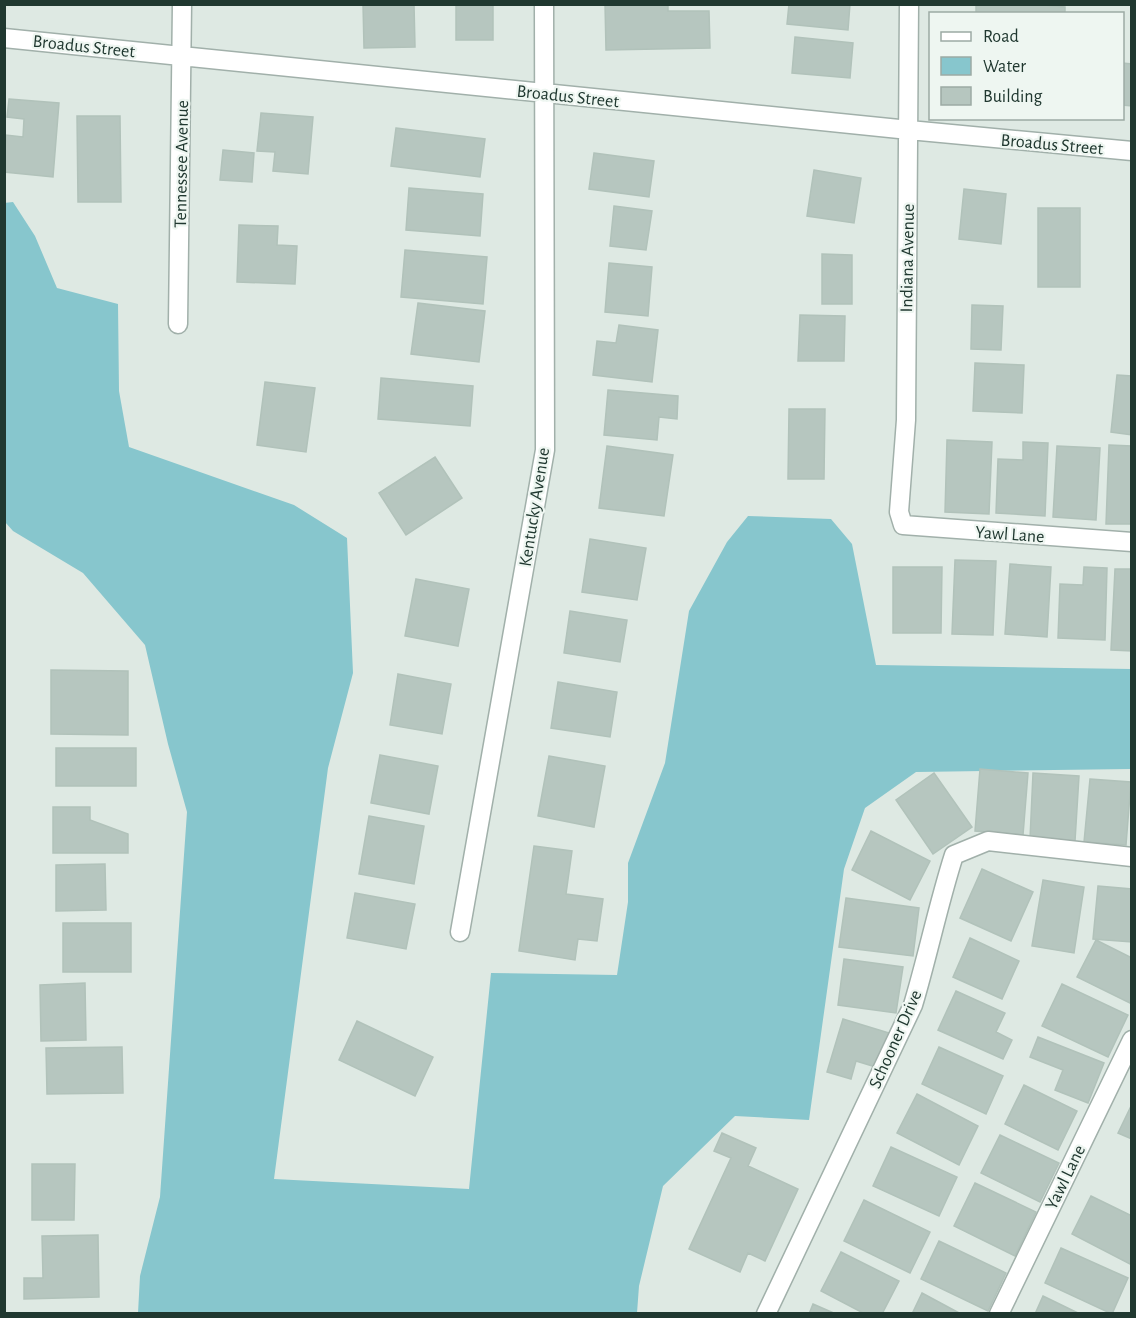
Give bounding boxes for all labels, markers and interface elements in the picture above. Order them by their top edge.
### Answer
legend [929,12,1124,120]
text: Road [983,28,1019,46]
street label: Broadus Street [32,33,136,61]
text: Water [983,58,1026,76]
street label: Broadus Street [516,83,620,111]
text: Building [983,88,1043,106]
street label: Tennessee Avenue [172,100,192,228]
street label: Broadus Street [1000,132,1104,158]
street label: Indiana Avenue [898,203,918,313]
street label: Kentucky Avenue [517,446,553,568]
street label: Yawl Lane [975,524,1045,546]
street label: Schooner Drive [866,987,926,1091]
street label: Yawl Lane [1043,1142,1089,1212]

